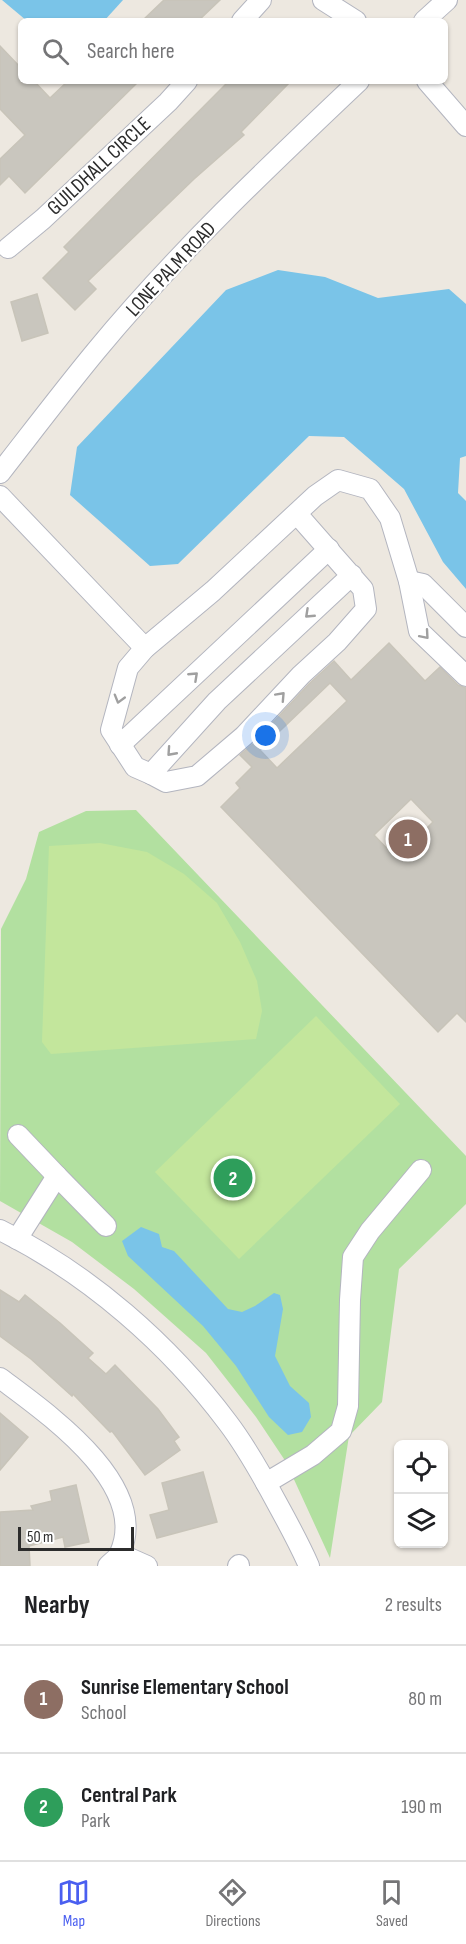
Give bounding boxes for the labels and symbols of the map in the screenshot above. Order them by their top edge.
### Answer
street label: GUILDHALL CIRCLE [42,112,156,220]
street label: LONE PALM ROAD [121,216,221,322]
one-way arrow [305,607,316,618]
one-way arrow [418,628,429,639]
one-way arrow [187,672,197,683]
one-way arrow [114,693,127,703]
one-way arrow [273,693,284,704]
your location [251,721,280,750]
one-way arrow [167,745,178,756]
pin: 1 [388,816,428,862]
pin: 2 [214,1156,252,1200]
scale bar [18,1524,134,1552]

